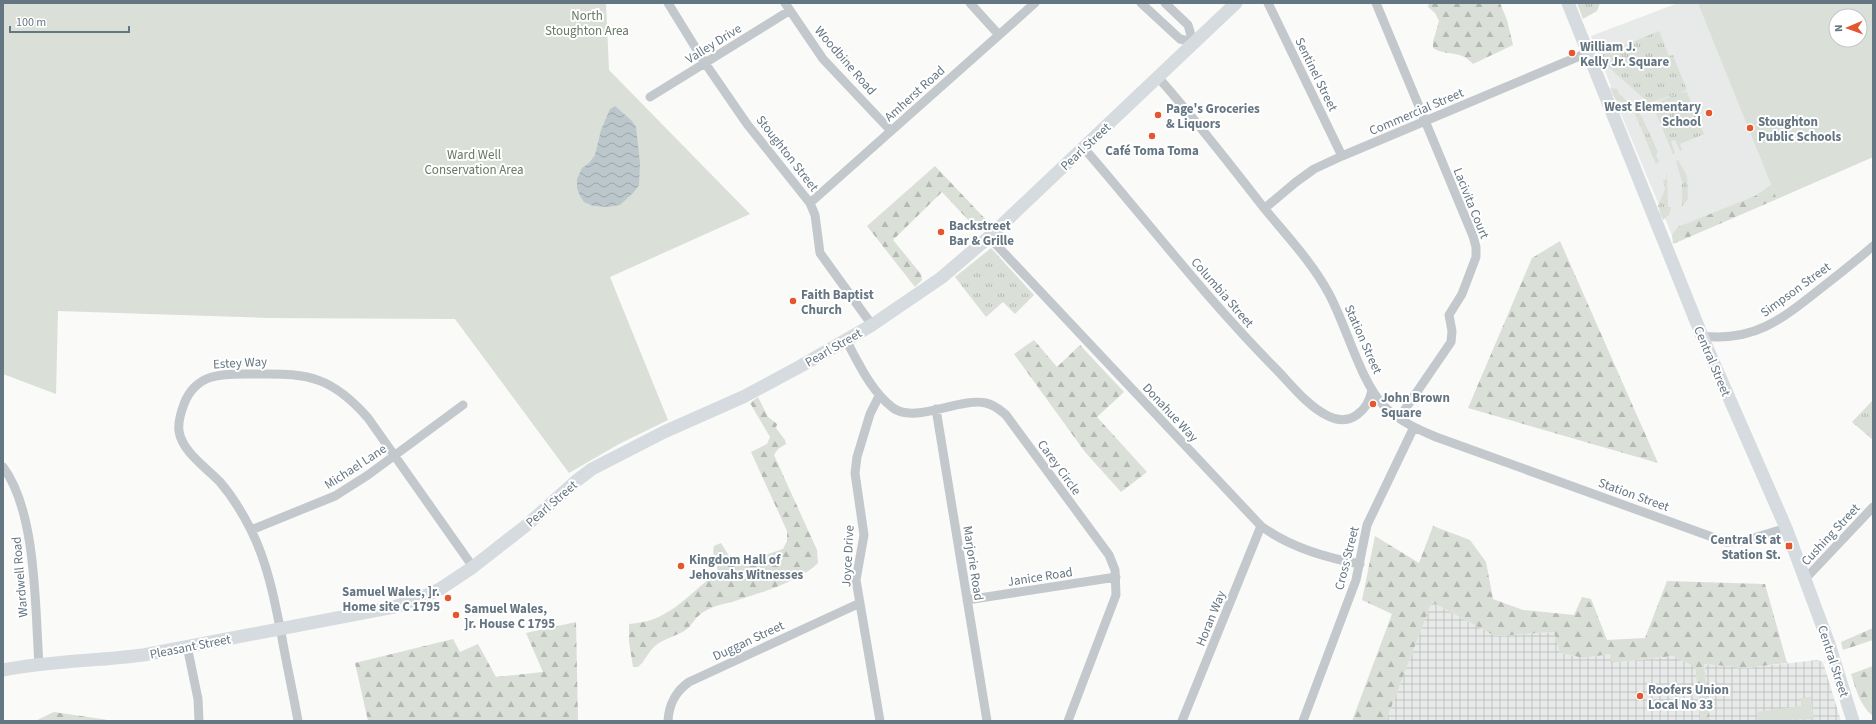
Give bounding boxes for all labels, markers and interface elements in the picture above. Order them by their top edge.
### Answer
park label: North Stoughton Area [545,7,629,40]
scale bar [10,8,129,34]
north arrow [1828,8,1868,48]
text: 100 m [16,14,46,31]
street label: Valley Drive [682,20,745,68]
street label: Woodbine Road [810,22,880,99]
text: N [1831,24,1846,32]
street label: Sentinel Street [1290,34,1342,115]
place label: William J. Kelly Jr. Square [1580,38,1669,71]
marker: William J. Kelly Jr. Square [1567,48,1577,58]
street label: Amherst Road [880,62,949,126]
street label: Commercial Street [1366,84,1467,140]
place label: West Elementary School [1604,98,1701,131]
place label: Page's Groceries & Liquors [1166,100,1260,133]
marker: West Elementary School [1704,108,1714,118]
marker: Page's Groceries & Liquors [1153,110,1163,120]
street label: Stoughton Street [752,112,823,196]
place label: Stoughton Public Schools [1758,113,1841,146]
street label: Pearl Street [1057,118,1115,175]
marker: Stoughton Public Schools [1745,123,1755,133]
marker: Café Toma Toma [1147,131,1157,141]
place label: Café Toma Toma [1105,142,1199,160]
park label: Ward Well Conservation Area [424,146,524,179]
street label: Lacivita Court [1449,165,1494,242]
place label: Backstreet Bar & Grille [949,217,1014,250]
marker: Backstreet Bar & Grille [936,227,946,237]
street label: Columbia Street [1187,254,1258,332]
street label: Simpson Street [1757,258,1835,321]
place label: Faith Baptist Church [801,286,874,319]
marker: Faith Baptist Church [788,296,798,306]
street label: Station Street [1340,302,1387,377]
street label: Pearl Street [802,324,866,371]
street label: Central Street [1689,324,1735,400]
street label: Estey Way [213,353,268,373]
street label: Donahue Way [1138,379,1202,446]
place label: John Brown Square [1381,389,1450,422]
marker: John Brown Square [1368,399,1378,409]
street label: Carey Circle [1033,436,1085,499]
street label: Michael Lane [321,440,390,494]
street label: Station Street [1596,474,1672,516]
street label: Pearl Street [522,476,582,531]
street label: Cushing Street [1797,499,1865,570]
street label: Marjorie Road [958,524,988,602]
street label: Cross Street [1330,524,1364,592]
street label: Joyce Drive [837,525,859,588]
place label: Central St at Station St. [1710,531,1781,564]
street label: Wardwell Road [7,536,32,618]
marker: Central St at Station St. [1784,541,1794,551]
place label: Kingdom Hall of Jehovahs Witnesses [689,551,804,584]
marker: Kingdom Hall of Jehovahs Witnesses [676,561,686,571]
street label: Janice Road [1006,563,1074,591]
place label: Samuel Wales, ]r. Home site C 1795 [342,583,440,616]
street label: Horan Way [1192,588,1230,649]
marker: Samuel Wales, ]r. Home site C 1795 [443,593,453,603]
place label: Samuel Wales, ]r. House C 1795 [464,600,555,633]
marker: Samuel Wales, ]r. House C 1795 [451,610,461,620]
street label: Duggan Street [710,616,788,665]
street label: Central Street [1813,623,1853,700]
street label: Pleasant Street [148,630,233,664]
place label: Roofers Union Local No 33 [1648,681,1729,714]
marker: Roofers Union Local No 33 [1635,691,1645,701]

